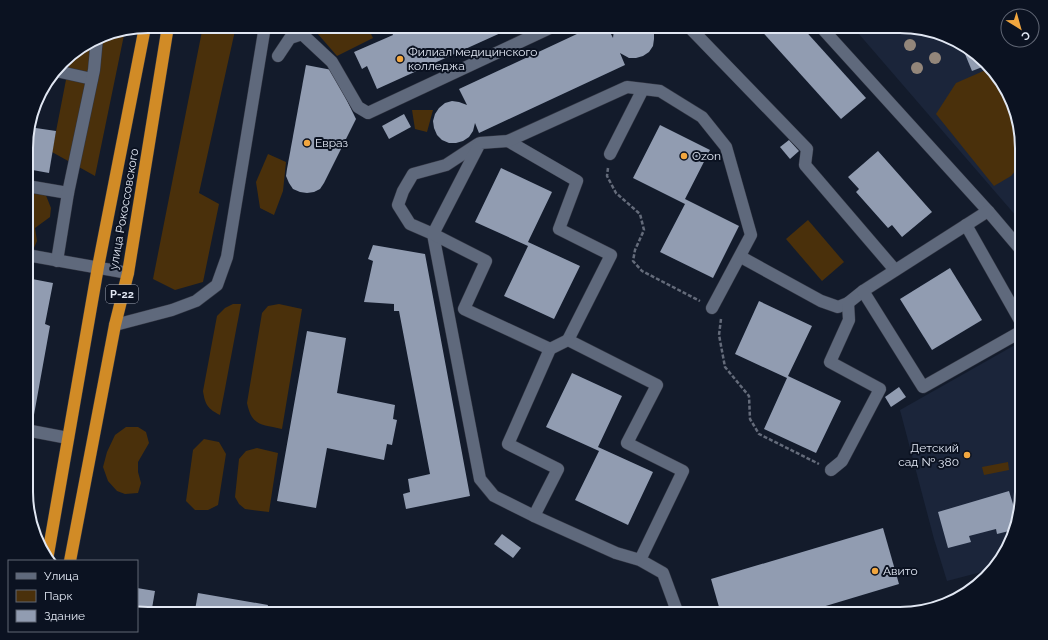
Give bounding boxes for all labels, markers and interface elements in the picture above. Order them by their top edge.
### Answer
north arrow [1000,8,1040,48]
text: С [1018,28,1033,43]
place label: Филиал медицинского колледжа [408,45,537,73]
marker: Филиал медицинского колледжа [395,54,405,64]
place label: Евраз [315,136,349,150]
marker: Евраз [302,138,312,148]
street label: улица Рокоссовского [106,147,142,271]
place label: Ozon [692,149,721,163]
marker: Ozon [679,151,689,161]
road number: Р-22 [106,285,138,303]
place label: Детский сад № 380 [898,441,959,469]
marker: Детский сад № 380 [962,450,972,460]
legend [8,560,138,632]
place label: Авито [883,564,918,578]
marker: Авито [870,566,880,576]
text: Улица [44,569,79,583]
text: Парк [44,589,73,603]
text: Здание [44,609,85,623]

